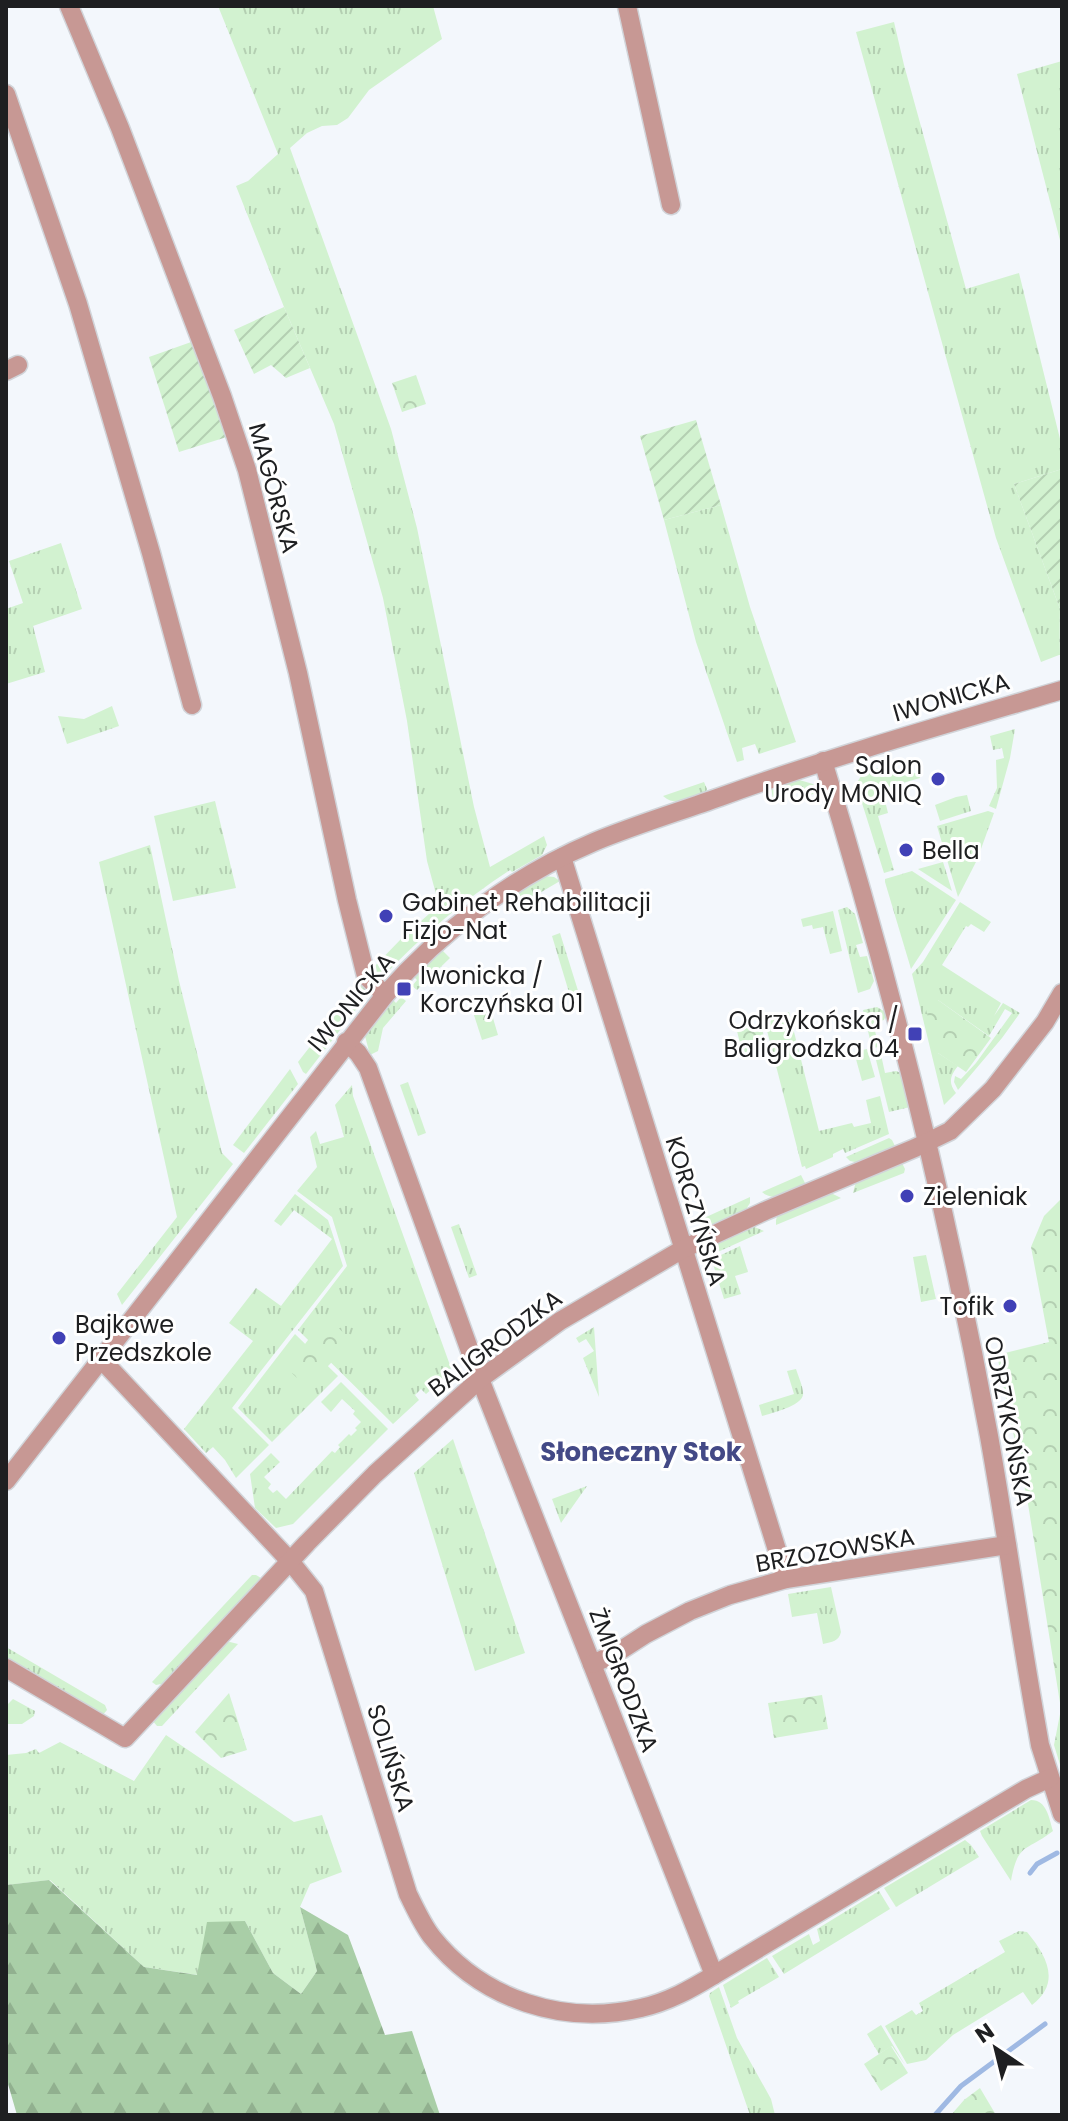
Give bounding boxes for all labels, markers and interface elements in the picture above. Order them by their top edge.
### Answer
street label: MAGÓRSKA [241,419,307,557]
street label: IWONICKA [889,665,1013,729]
place label: Salon Urody MONIQ [764,749,922,810]
marker: Salon Urody MONIQ [929,770,947,788]
place label: Bella [922,834,980,867]
marker: Bella [897,841,915,859]
place label: Gabinet Rehabilitacji Fizjo-Nat [402,886,651,947]
marker: Gabinet Rehabilitacji Fizjo-Nat [377,907,395,925]
street label: IWONICKA [300,945,402,1059]
place label: Iwonicka / Korczyńska 01 [420,959,583,1020]
marker: Iwonicka / Korczyńska 01 [395,980,413,998]
place label: Odrzykońska / Baligrodzka 04 [723,1004,899,1065]
marker: Odrzykońska / Baligrodzka 04 [906,1025,924,1043]
street label: KORCZYŃSKA [658,1132,734,1290]
place label: Zieleniak [923,1180,1028,1213]
marker: Zieleniak [898,1187,916,1205]
street label: BALIGRODZKA [421,1282,569,1404]
place label: Tofik [939,1290,995,1323]
marker: Tofik [1001,1297,1019,1315]
place label: Bajkowe Przedszkole [75,1308,212,1369]
marker: Bajkowe Przedszkole [50,1329,68,1347]
street label: ODRZYKOŃSKA [976,1333,1042,1509]
district label: Słoneczny Stok [540,1434,742,1470]
street label: BRZOZOWSKA [753,1520,917,1580]
street label: ŻMIGRODZKA [581,1603,667,1757]
street label: SOLIŃSKA [359,1700,423,1816]
north arrow [956,2009,1036,2089]
text: N [969,2016,1000,2050]

